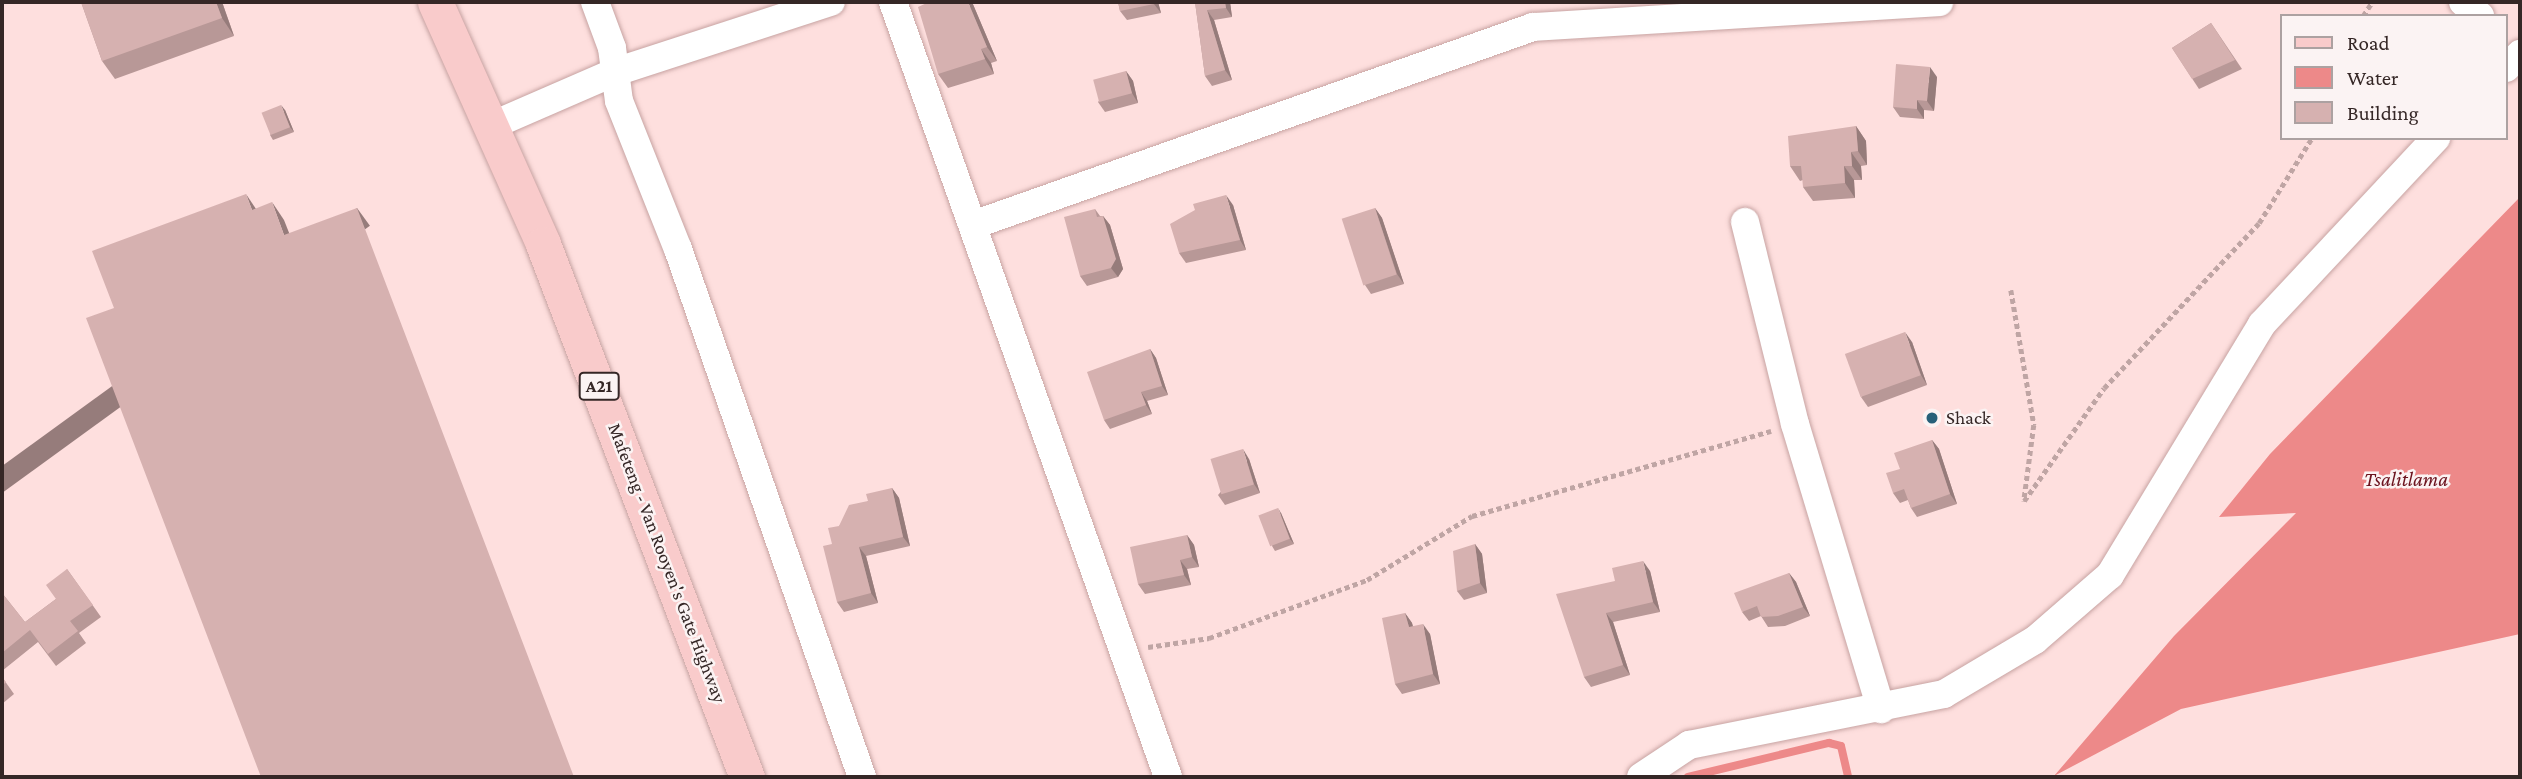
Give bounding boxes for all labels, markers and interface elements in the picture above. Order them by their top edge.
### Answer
legend [2280,14,2508,140]
text: Road [2347,31,2390,55]
text: Water [2347,66,2399,90]
text: Building [2347,101,2419,125]
road number: A21 [578,372,620,400]
place label: Shack [1946,407,1991,429]
marker: Shack [1924,410,1940,426]
street label: Mafeteng - Van Rooyen's Gate Highway [603,420,731,706]
water label: Tsalitlama [2364,466,2448,492]

